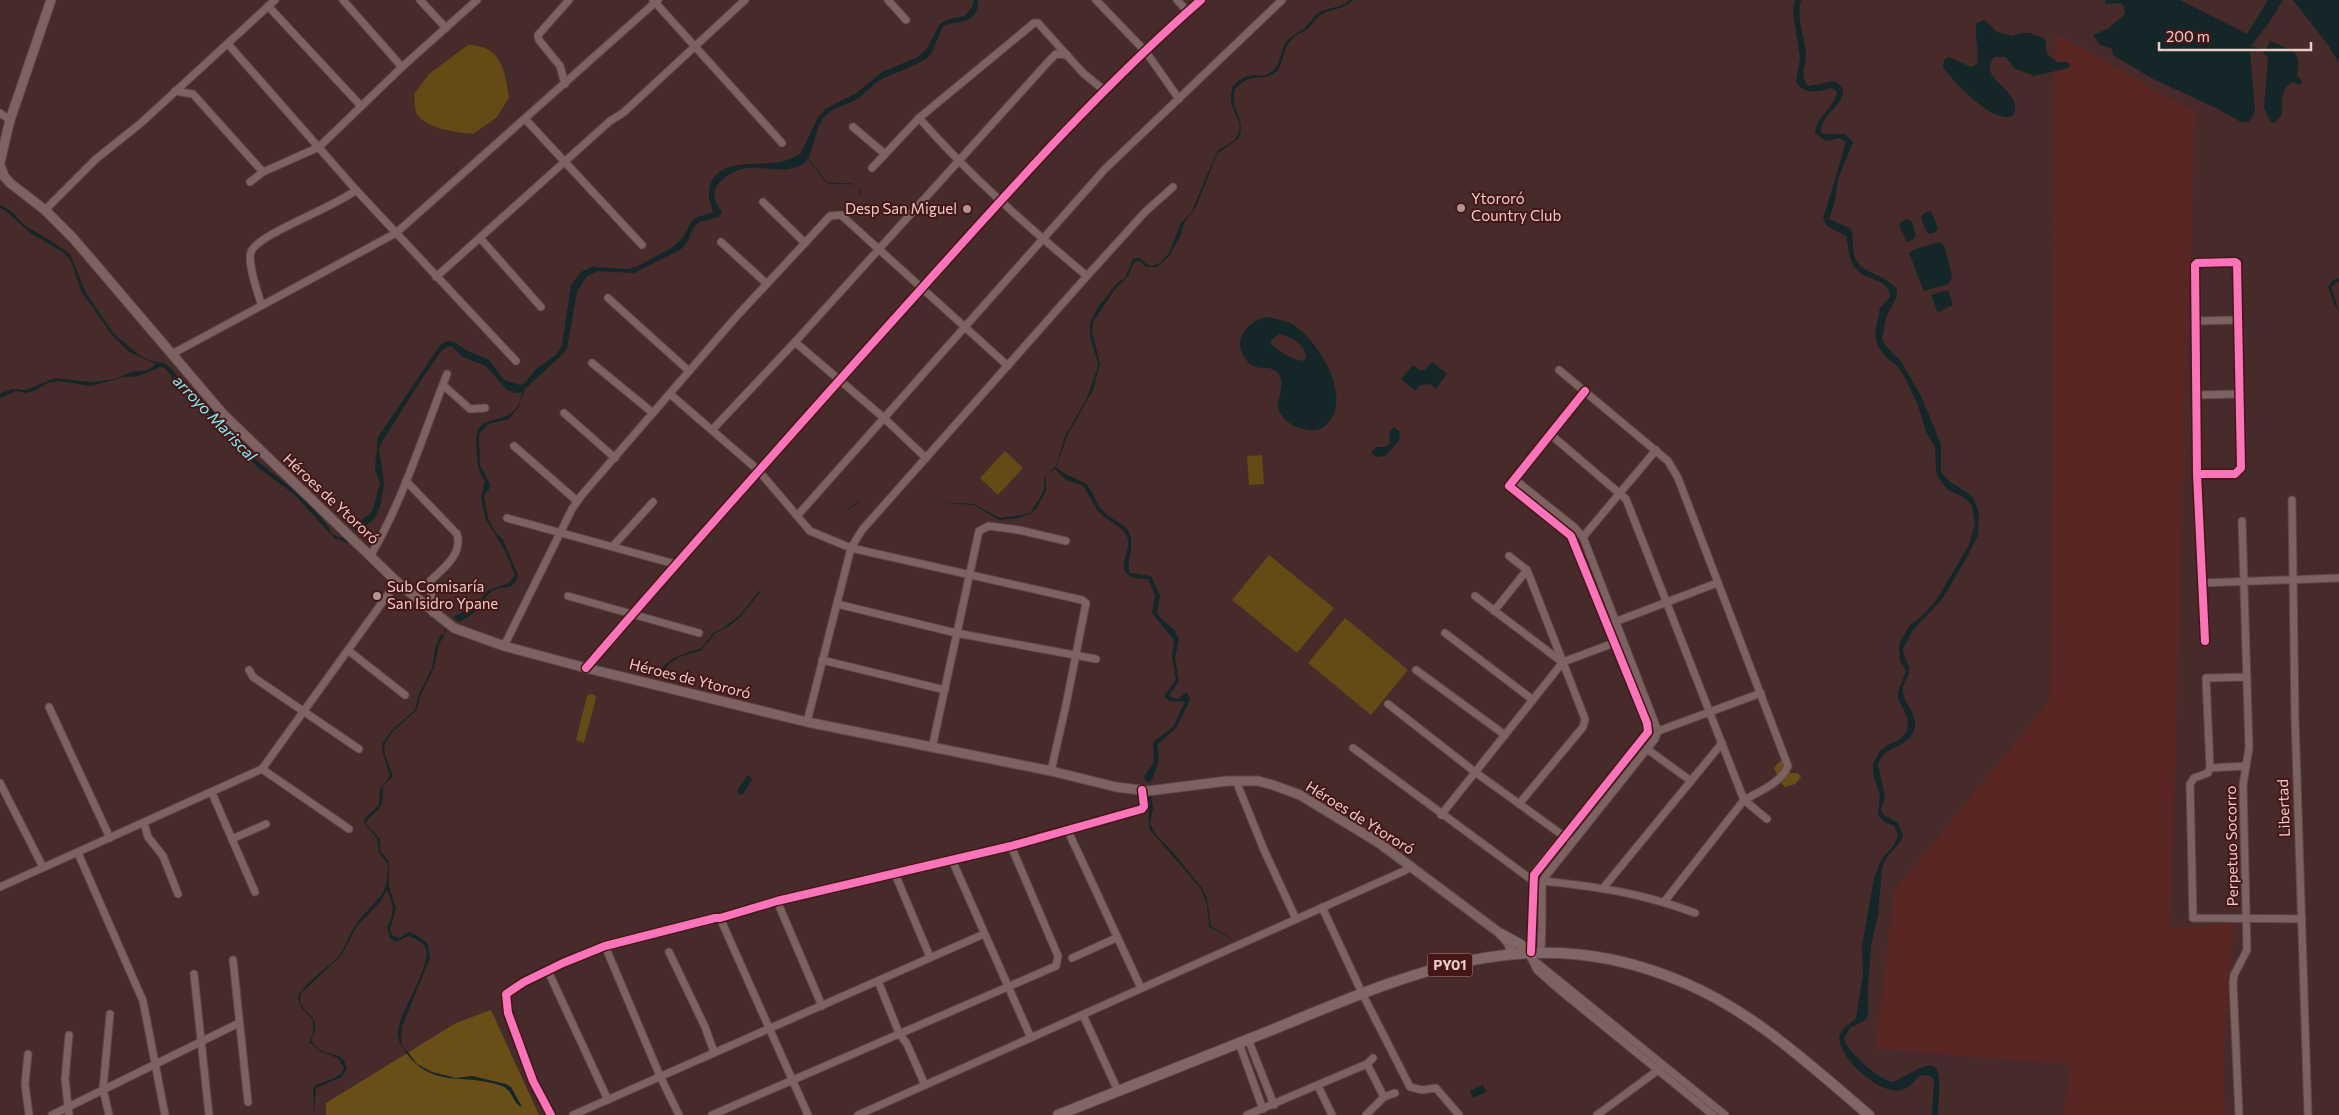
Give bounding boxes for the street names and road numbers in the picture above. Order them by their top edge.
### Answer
street label: Héroes de Ytororó [280,449,383,547]
street label: Héroes de Ytororó [628,654,753,702]
street label: Héroes de Ytororó [1303,776,1418,858]
street label: Libertad [2273,779,2293,837]
street label: Perpetuo Socorro [2221,785,2241,907]
road number: PY01 [1428,954,1472,976]

